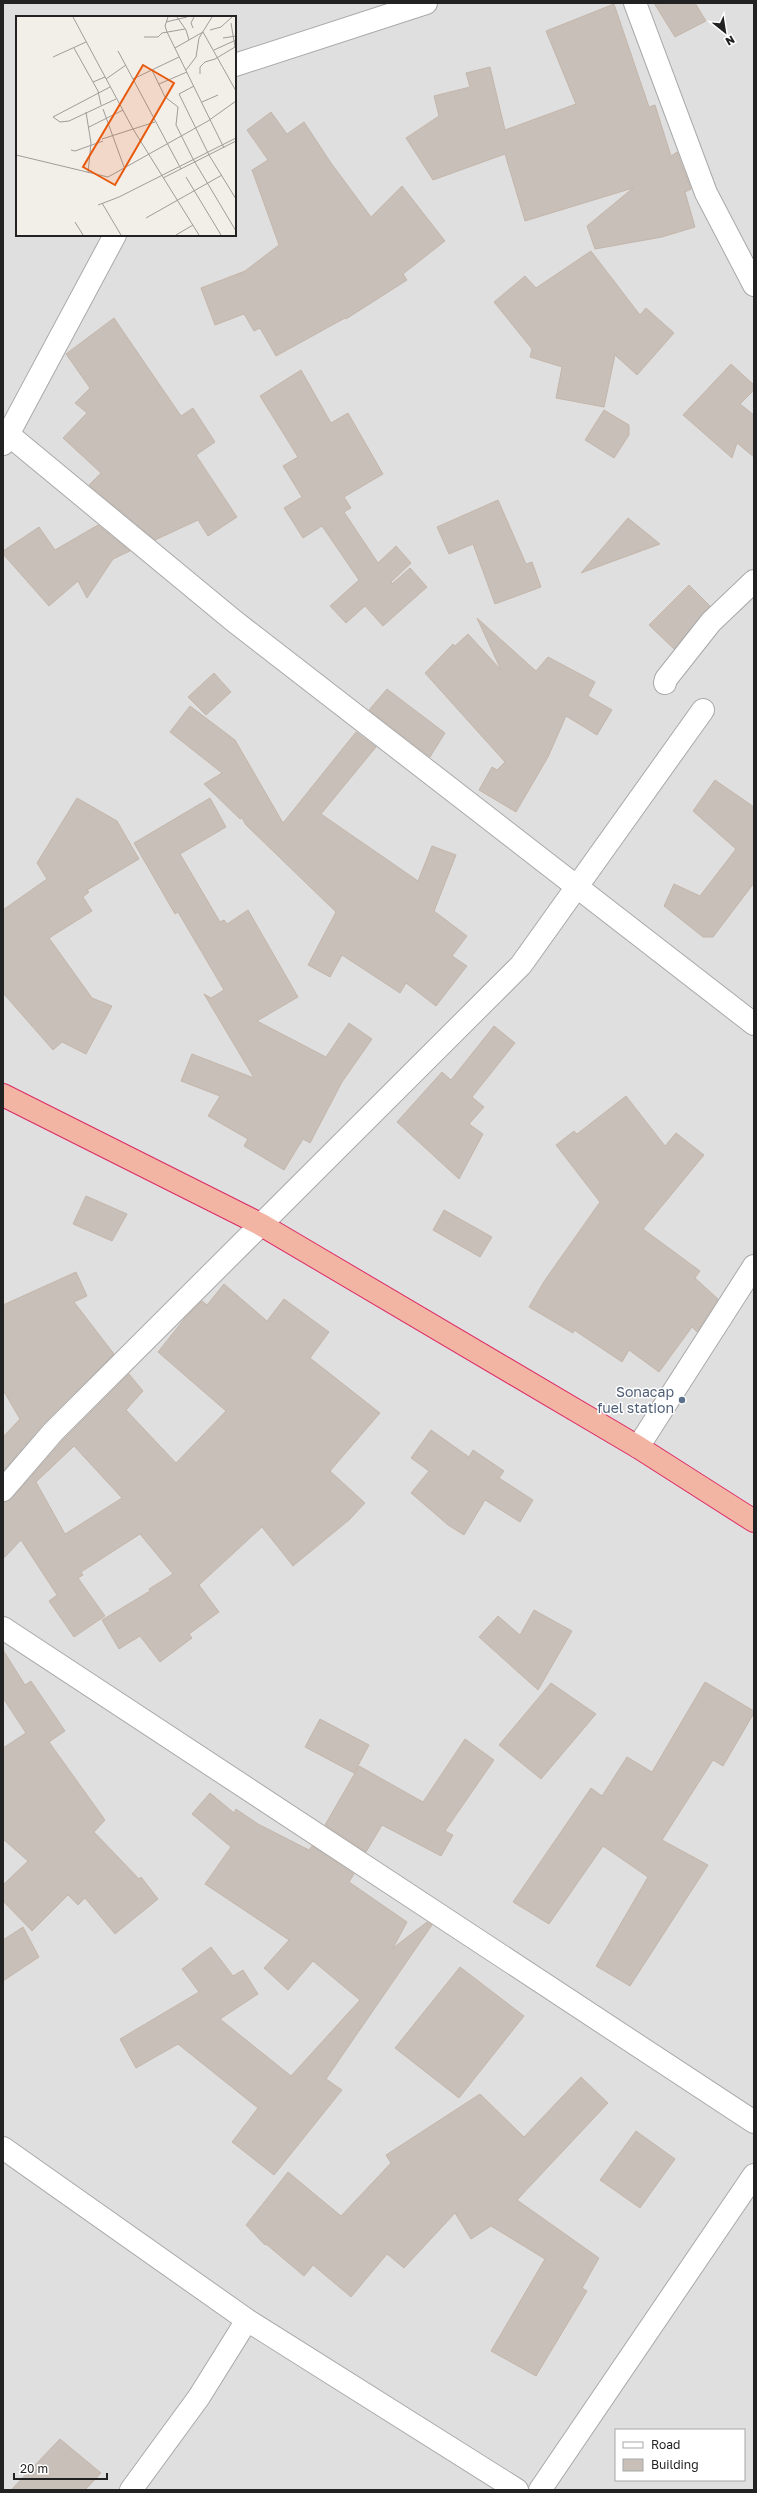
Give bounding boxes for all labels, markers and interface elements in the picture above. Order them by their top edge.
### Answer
north arrow [705,12,745,52]
inset map [16,16,236,236]
text: N [723,33,737,49]
place label: Sonacap fuel station [597,1383,674,1416]
marker: Sonacap fuel station [677,1395,687,1405]
legend [615,2429,745,2481]
text: Road [651,2437,680,2452]
scale bar [14,2455,107,2481]
text: Building [651,2457,699,2472]
text: 20 m [20,2461,48,2476]

